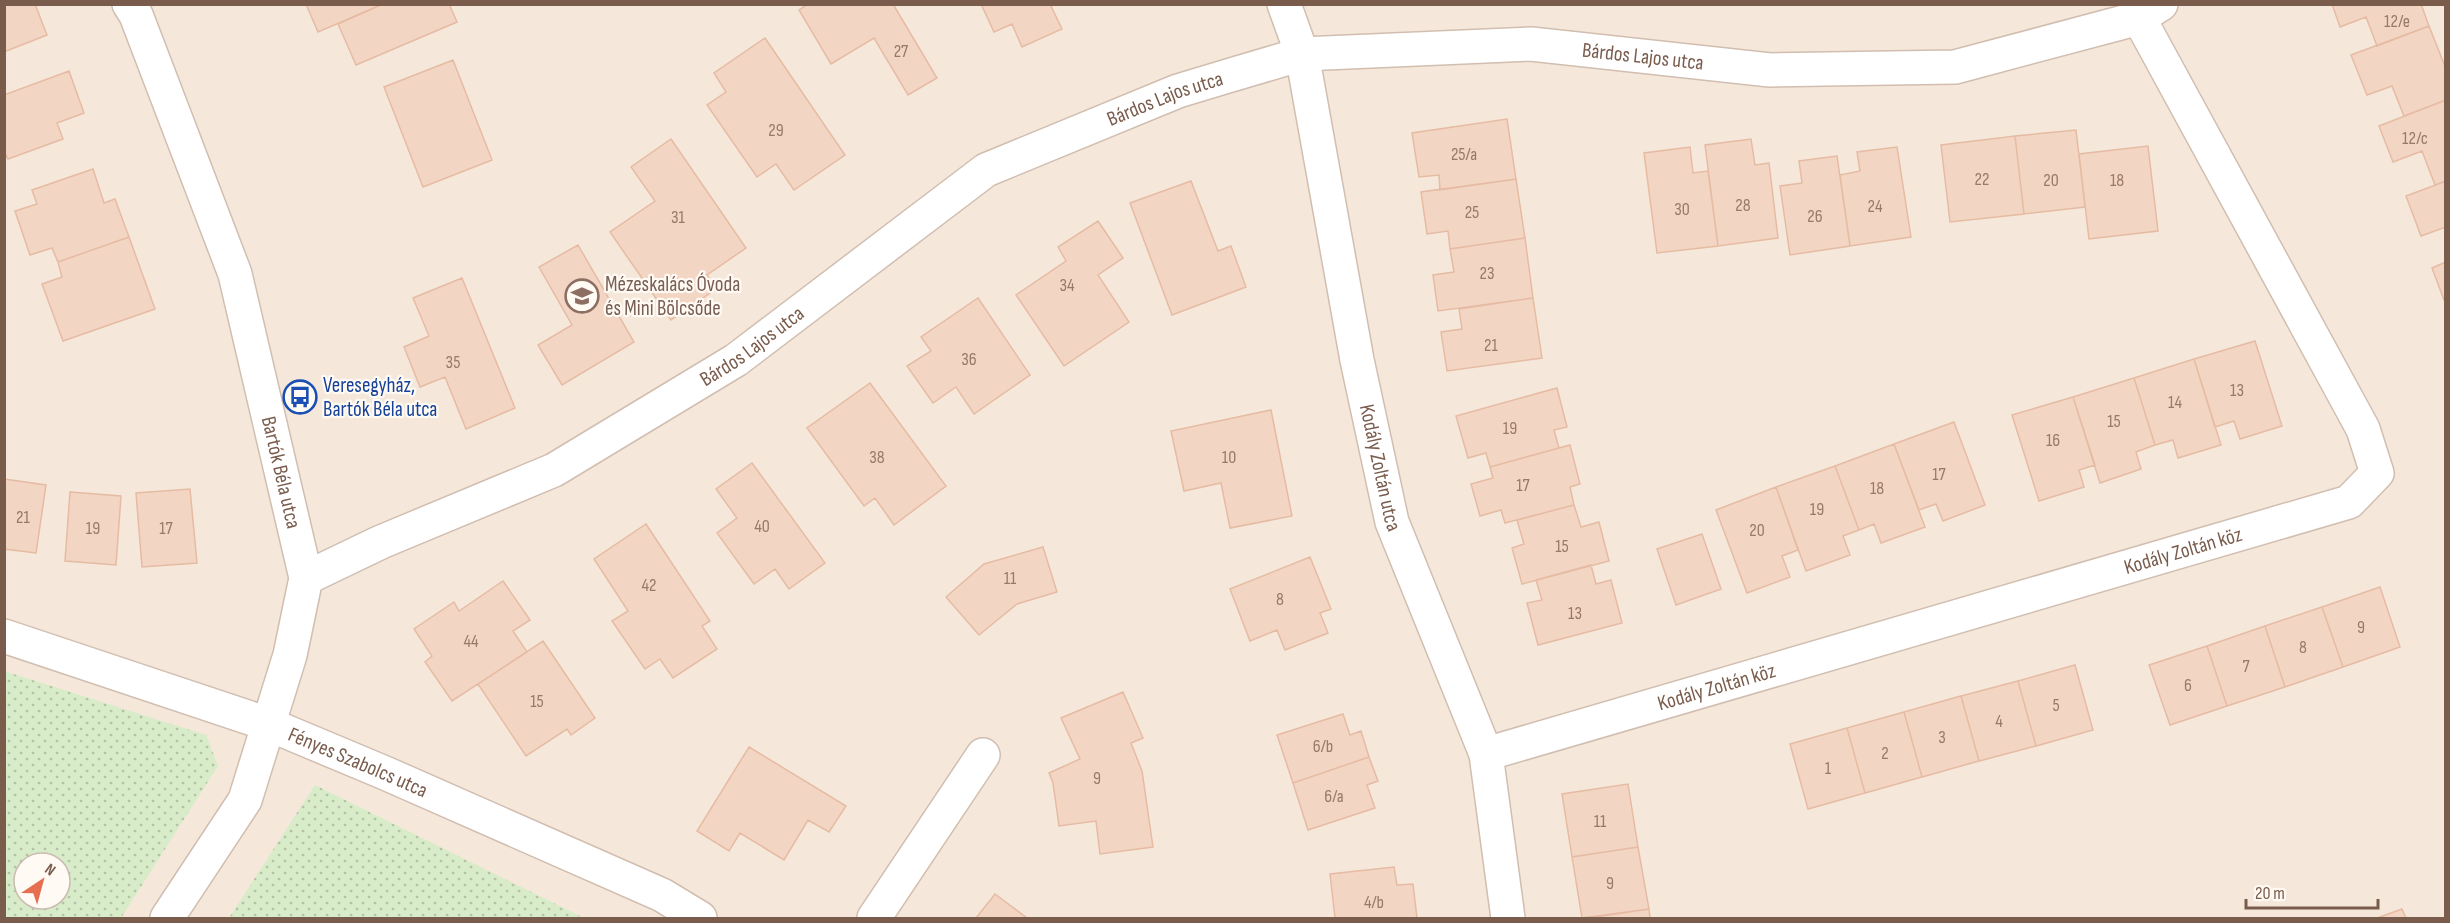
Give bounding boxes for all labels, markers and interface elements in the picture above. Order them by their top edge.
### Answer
house number: 12/e [2384,11,2410,32]
street label: Bárdos Lajos utca [1581,37,1705,75]
house number: 27 [894,41,909,62]
street label: Bárdos Lajos utca [1103,66,1226,131]
house number: 29 [768,120,784,141]
house number: 12/c [2402,128,2428,149]
house number: 25/a [1451,144,1477,165]
house number: 22 [1975,169,1989,190]
house number: 20 [2043,170,2059,191]
house number: 18 [2110,170,2124,191]
house number: 28 [1735,195,1751,216]
house number: 24 [1868,196,1883,217]
house number: 30 [1674,199,1690,220]
house number: 25 [1465,202,1479,223]
house number: 26 [1807,206,1823,227]
house number: 31 [671,207,686,228]
house number: 23 [1480,263,1495,284]
place label: Mézeskalács Óvoda és Mini Bölcsőde [605,272,740,321]
house number: 34 [1059,275,1075,296]
school or university icon: Mézeskalács Óvoda és Mini Bölcsőde [564,278,600,314]
street label: Bárdos Lajos utca [695,301,809,392]
house number: 21 [1484,335,1499,356]
house number: 36 [961,349,977,370]
house number: 35 [446,352,460,373]
place label: Veresegyház, Bartók Béla utca [323,373,437,422]
bus stop icon: Veresegyház, Bartók Béla utca [282,379,318,415]
house number: 13 [2230,380,2244,401]
house number: 14 [2168,392,2182,413]
street label: Kodály Zoltán utca [1354,402,1407,535]
house number: 15 [2107,411,2121,432]
street label: Bartók Béla utca [256,414,307,531]
house number: 19 [1503,418,1517,439]
house number: 16 [2046,430,2060,451]
house number: 38 [869,447,885,468]
house number: 10 [1222,447,1236,468]
house number: 17 [1932,464,1947,485]
house number: 17 [1516,475,1531,496]
house number: 18 [1870,478,1884,499]
house number: 19 [1810,499,1824,520]
house number: 21 [16,507,31,528]
house number: 40 [754,516,770,537]
house number: 19 [86,518,100,539]
house number: 17 [159,518,174,539]
house number: 20 [1749,520,1765,541]
street label: Kodály Zoltán köz [2121,521,2245,580]
house number: 15 [1555,536,1569,557]
house number: 11 [1004,568,1017,589]
house number: 42 [641,575,657,596]
house number: 8 [1276,589,1284,610]
house number: 13 [1568,603,1582,624]
house number: 9 [2357,617,2365,638]
house number: 44 [463,631,479,652]
house number: 8 [2299,637,2307,658]
house number: 7 [2242,656,2250,677]
street label: Kodály Zoltán köz [1655,658,1779,716]
house number: 6 [2184,675,2192,696]
house number: 15 [530,691,544,712]
house number: 5 [2052,695,2060,716]
house number: 4 [1995,711,2003,732]
street label: Fényes Szabolcs utca [285,721,431,803]
house number: 3 [1938,727,1946,748]
house number: 6/b [1313,736,1333,757]
house number: 2 [1881,743,1889,764]
house number: 1 [1825,758,1832,779]
house number: 9 [1093,768,1101,789]
house number: 6/a [1324,786,1344,807]
house number: 11 [1594,811,1607,832]
north arrow [12,851,72,911]
text: N [41,860,59,880]
scale bar [2246,872,2378,910]
house number: 9 [1606,873,1614,894]
text: 20 m [2255,883,2285,904]
house number: 4/b [1364,892,1384,913]

